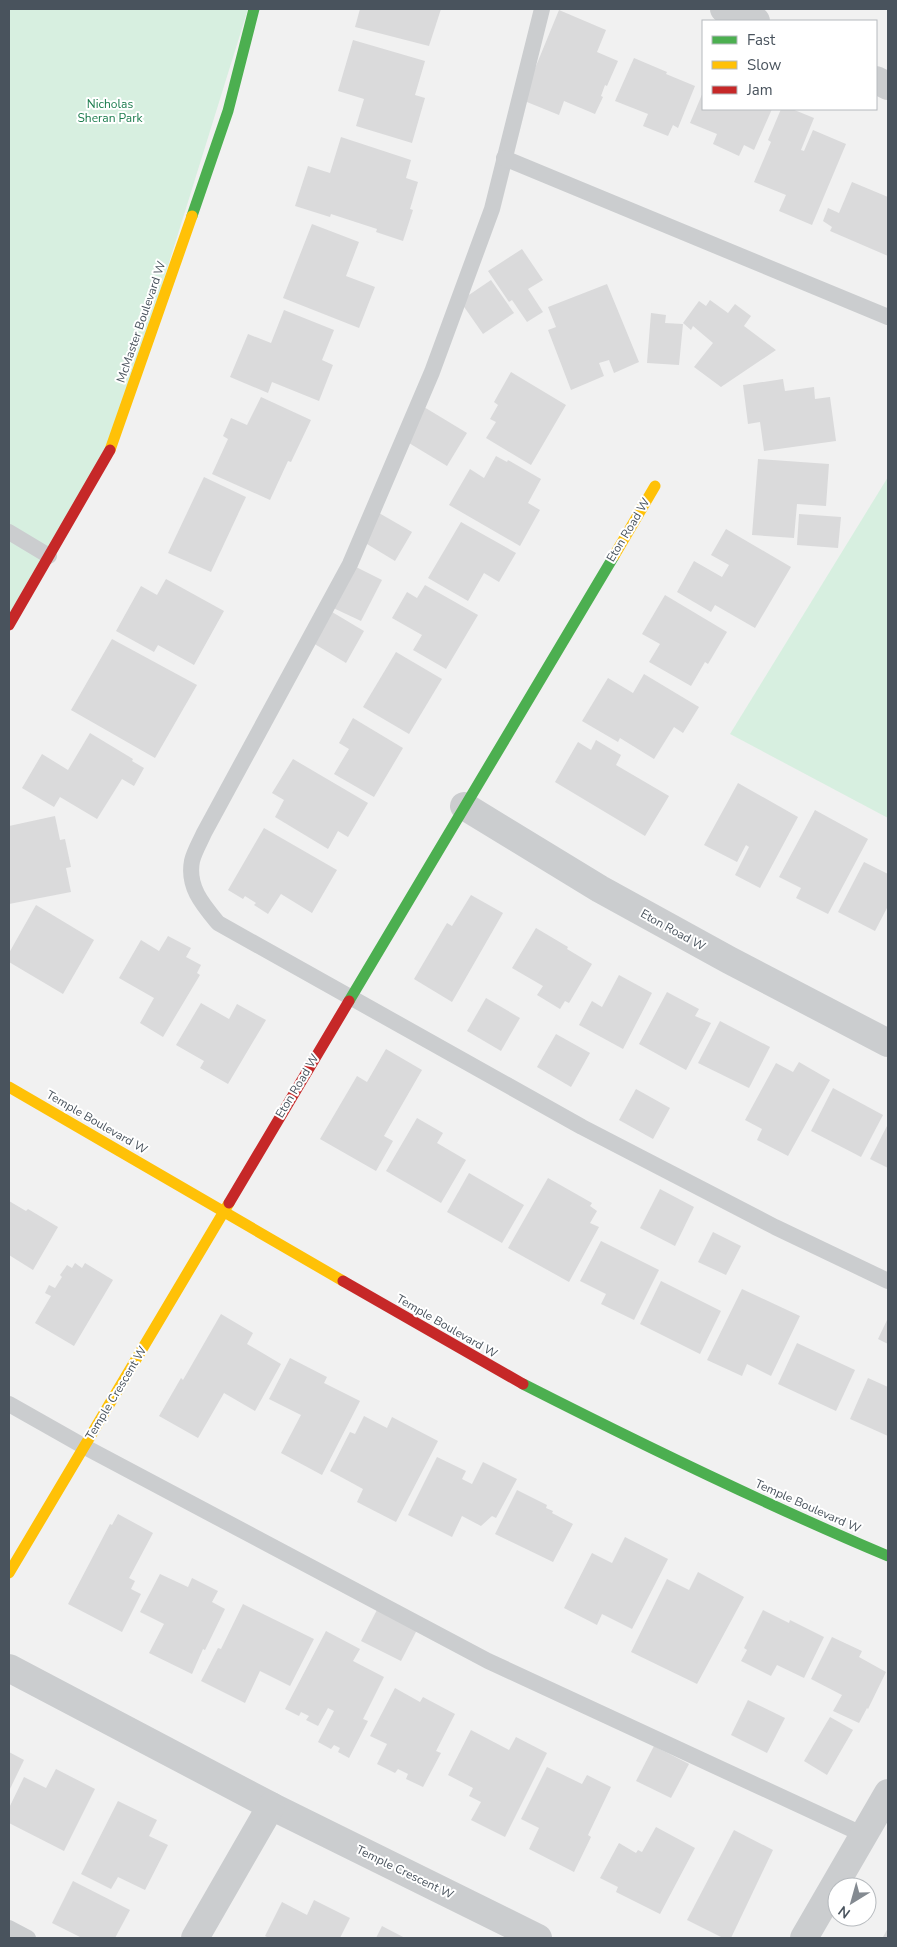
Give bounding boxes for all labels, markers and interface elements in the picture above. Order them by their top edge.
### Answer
legend [702,20,877,110]
text: Fast [747,30,776,50]
text: Slow [747,55,782,75]
text: Jam [746,80,773,100]
park label: Nicholas Sheran Park [77,96,144,126]
street label: McMaster Boulevard W [113,259,169,385]
street label: Eton Road W [603,495,653,565]
street label: Eton Road W [638,906,708,954]
street label: Eton Road W [272,1051,322,1121]
street label: Temple Boulevard W [44,1087,150,1157]
street label: Temple Boulevard W [394,1291,500,1361]
street label: Temple Crescent W [82,1343,150,1443]
street label: Temple Boulevard W [753,1475,863,1537]
street label: Temple Crescent W [354,1841,456,1903]
north arrow [827,1877,877,1927]
text: N [835,1901,854,1923]

